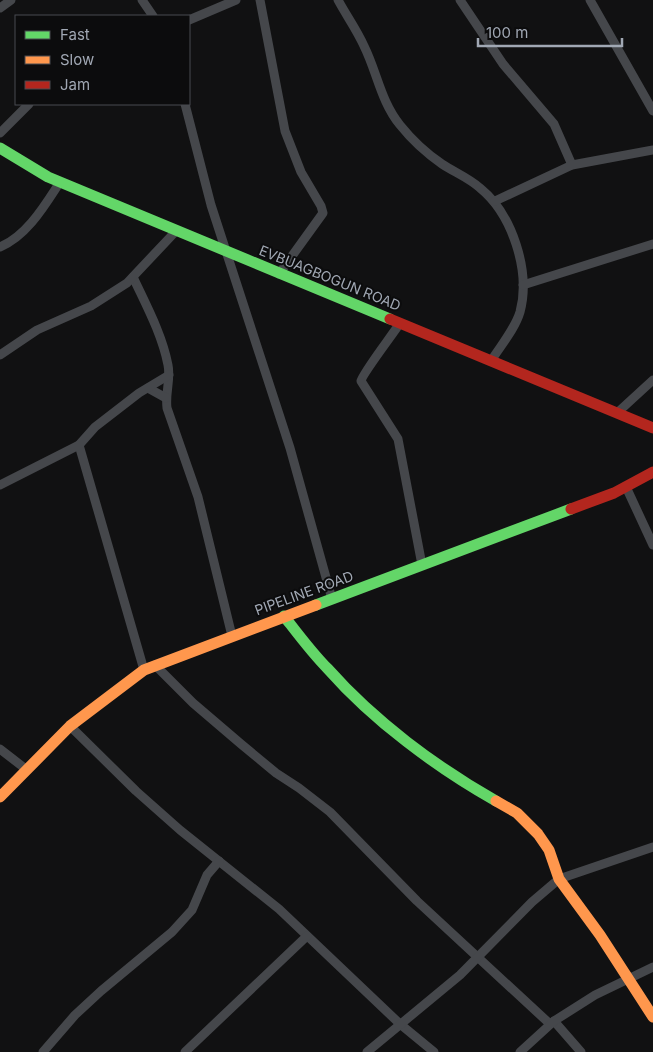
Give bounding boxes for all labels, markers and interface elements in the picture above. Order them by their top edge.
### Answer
legend [15,15,190,105]
scale bar [478,15,622,47]
text: 100 m [486,23,528,42]
text: Fast [60,25,90,44]
text: Slow [60,50,94,69]
text: Jam [60,75,90,94]
street label: EVBUAGBOGUN ROAD [257,241,403,314]
street label: PIPELINE ROAD [252,567,355,618]

